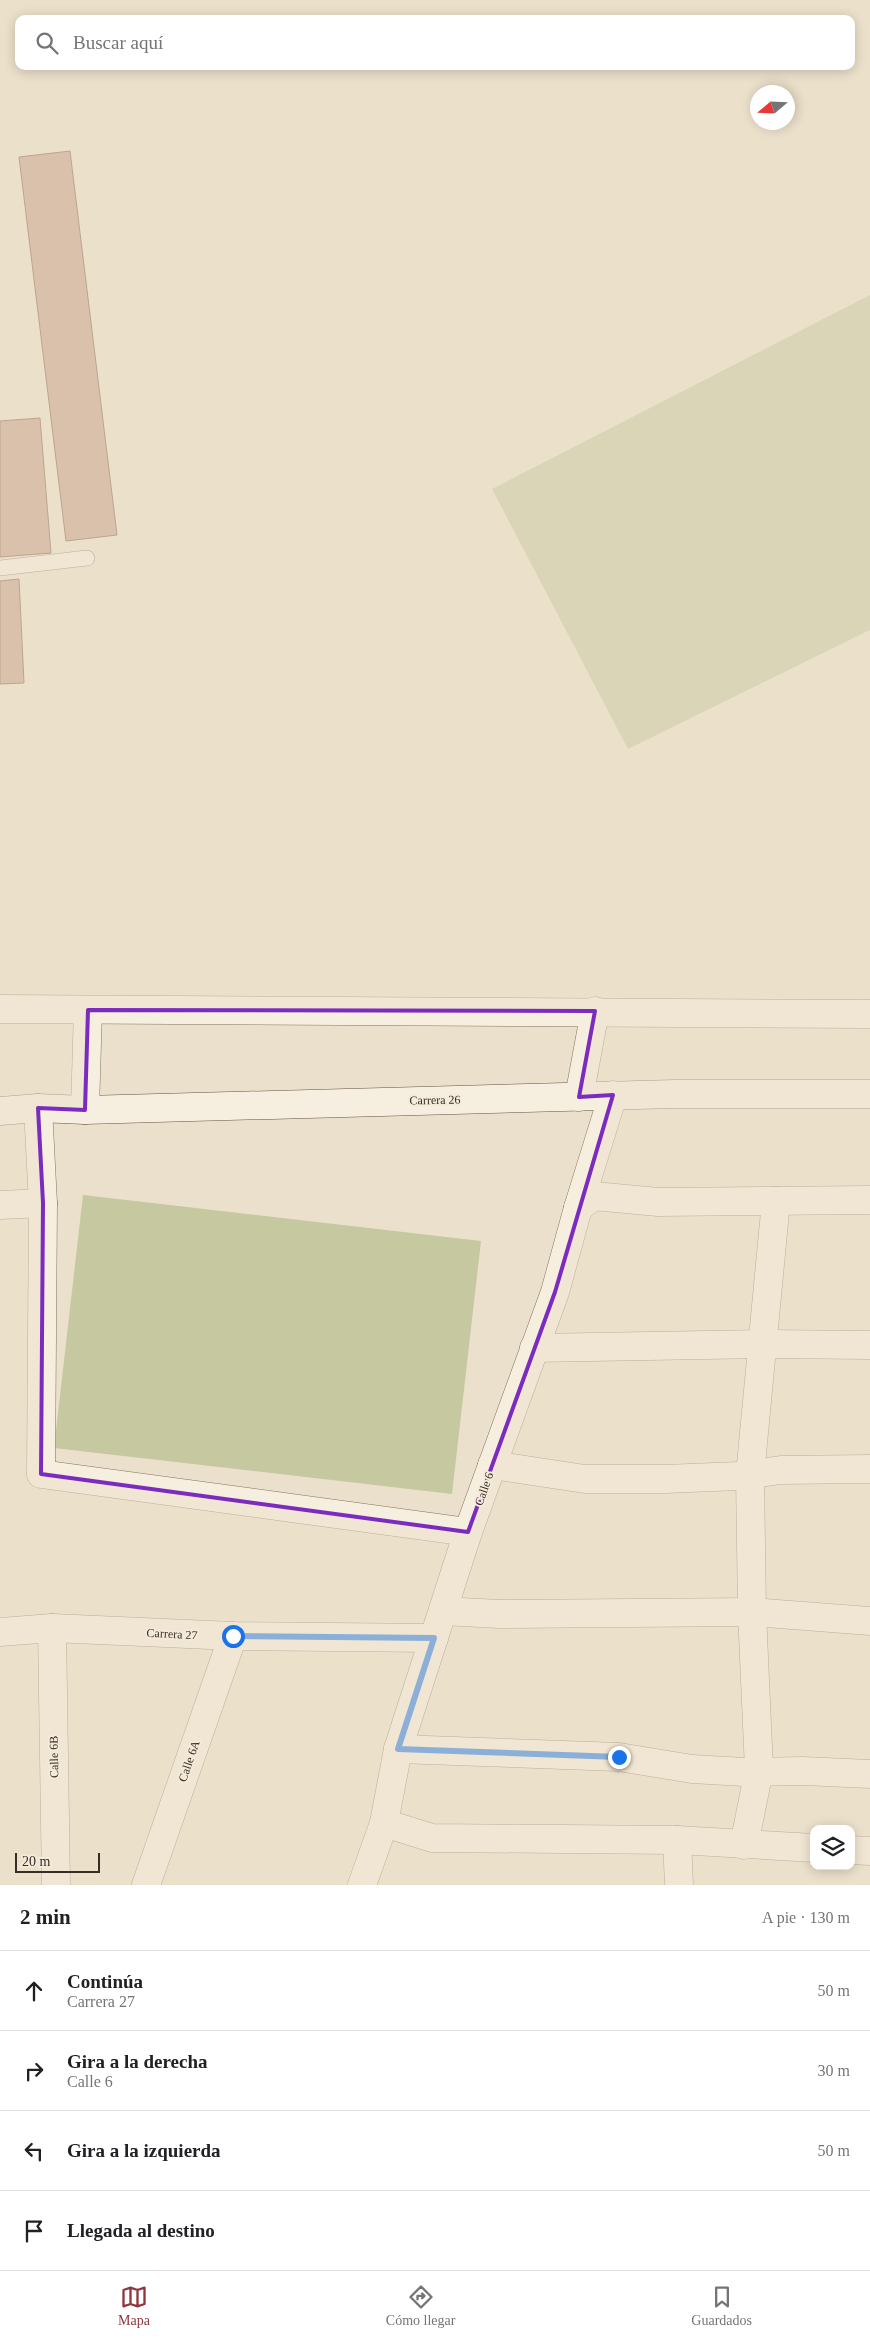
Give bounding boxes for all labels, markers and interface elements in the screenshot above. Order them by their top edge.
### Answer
search box [15,15,855,70]
icon: search [33,29,61,57]
text: Buscar aquí [73,32,163,53]
north arrow [750,85,795,130]
street label: Carrera 26 [409,1093,461,1107]
street label: Calle 6 [472,1470,496,1508]
route start [222,1625,245,1648]
street label: Carrera 27 [146,1626,198,1642]
street label: Calle 6B [47,1736,61,1778]
street label: Calle 6A [175,1738,203,1784]
route end [608,1746,631,1769]
map controls [810,1825,855,1870]
button: layers [810,1825,855,1870]
scale bar [15,1850,100,1873]
text: 20 m [22,1854,50,1869]
text: 2 min [20,1905,71,1929]
text: A pie · 130 m [762,1909,850,1926]
text: Continúa [67,1971,143,1992]
icon: ahead [20,1977,48,2005]
text: 50 m [818,1982,850,1999]
text: Carrera 27 [67,1993,135,2010]
text: Gira a la derecha [67,2051,208,2072]
icon: right [20,2057,48,2085]
text: 30 m [818,2062,850,2079]
text: Calle 6 [67,2073,113,2090]
icon: left [20,2137,48,2165]
text: Gira a la izquierda [67,2140,221,2161]
text: 50 m [818,2142,850,2159]
icon: arrive [20,2217,48,2245]
text: Llegada al destino [67,2220,215,2241]
tab: Mapa [118,2283,150,2329]
tab: Cómo llegar [386,2283,455,2329]
tab: Guardados [691,2283,752,2329]

